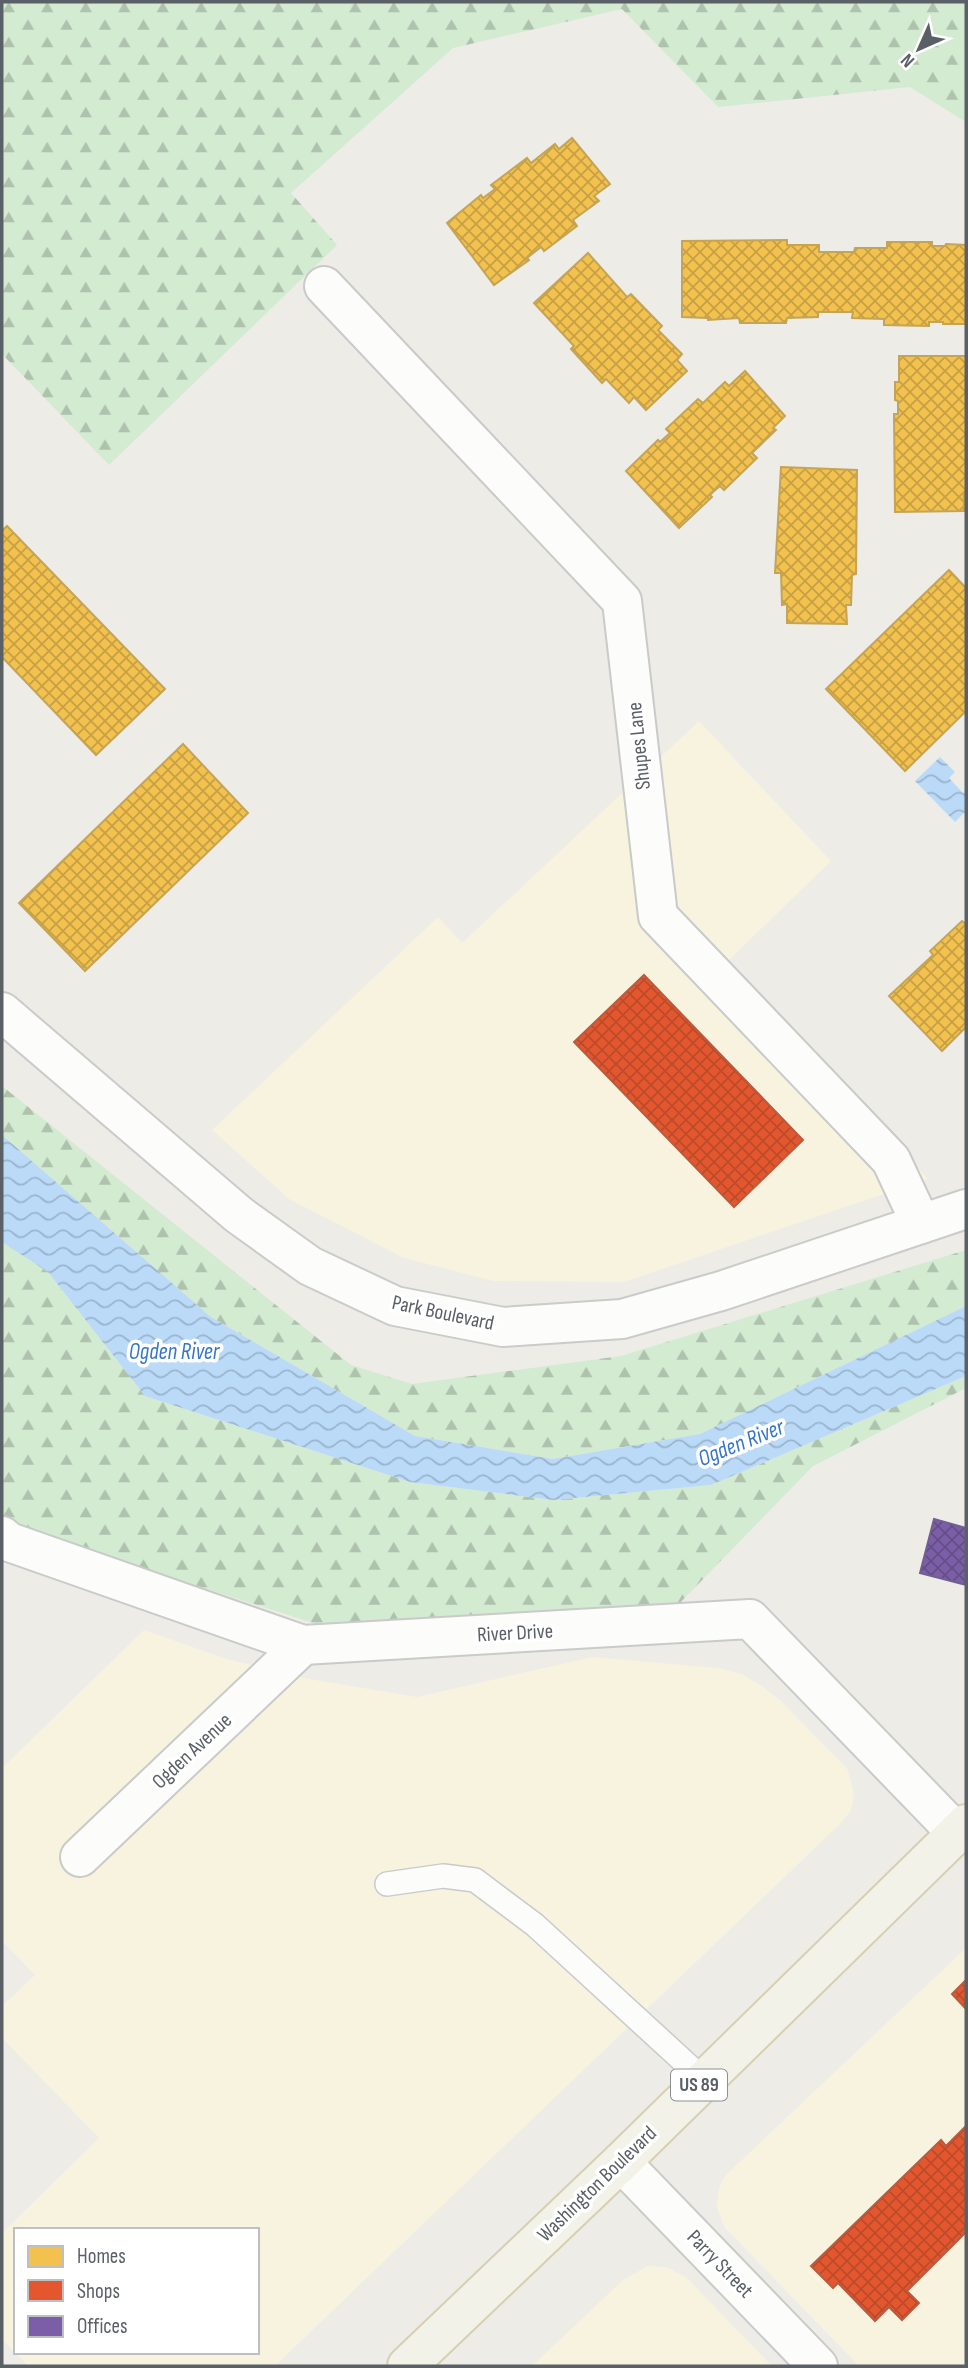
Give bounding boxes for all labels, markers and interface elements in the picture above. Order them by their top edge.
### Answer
north arrow [884,14,954,84]
text: N [896,48,920,72]
street label: Shupes Lane [622,701,656,791]
street label: Park Boulevard [390,1290,496,1336]
water label: Ogden River [129,1338,221,1366]
water label: Ogden River [694,1412,790,1473]
street label: River Drive [476,1619,554,1647]
street label: Ogden Avenue [147,1708,237,1794]
road number: US 89 [671,2070,727,2100]
street label: Washington Boulevard [532,2121,662,2247]
street label: Parry Street [682,2225,758,2303]
legend [14,2228,259,2354]
text: Homes [77,2244,126,2269]
text: Shops [77,2279,120,2304]
text: Offices [77,2314,128,2339]

